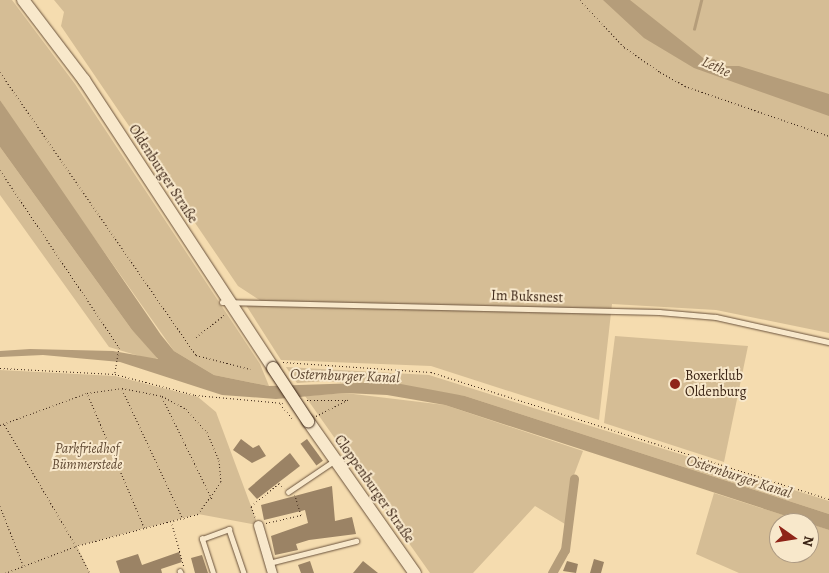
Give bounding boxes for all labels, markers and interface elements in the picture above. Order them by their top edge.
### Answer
water label: Lethe [699,53,733,81]
street label: Oldenburger Straße [125,121,201,227]
street label: Im Buksnest [491,287,563,307]
water label: Osternburger Kanal [290,365,400,387]
place label: Boxerklub Oldenburg [685,368,747,401]
marker: Boxerklub Oldenburg [669,378,681,390]
street label: Cloppenburger Straße [331,432,417,546]
park label: Parkfriedhof Bümmerstede [52,441,122,474]
water label: Osternburger Kanal [684,451,794,503]
north arrow [769,513,819,563]
text: N [798,534,819,548]

